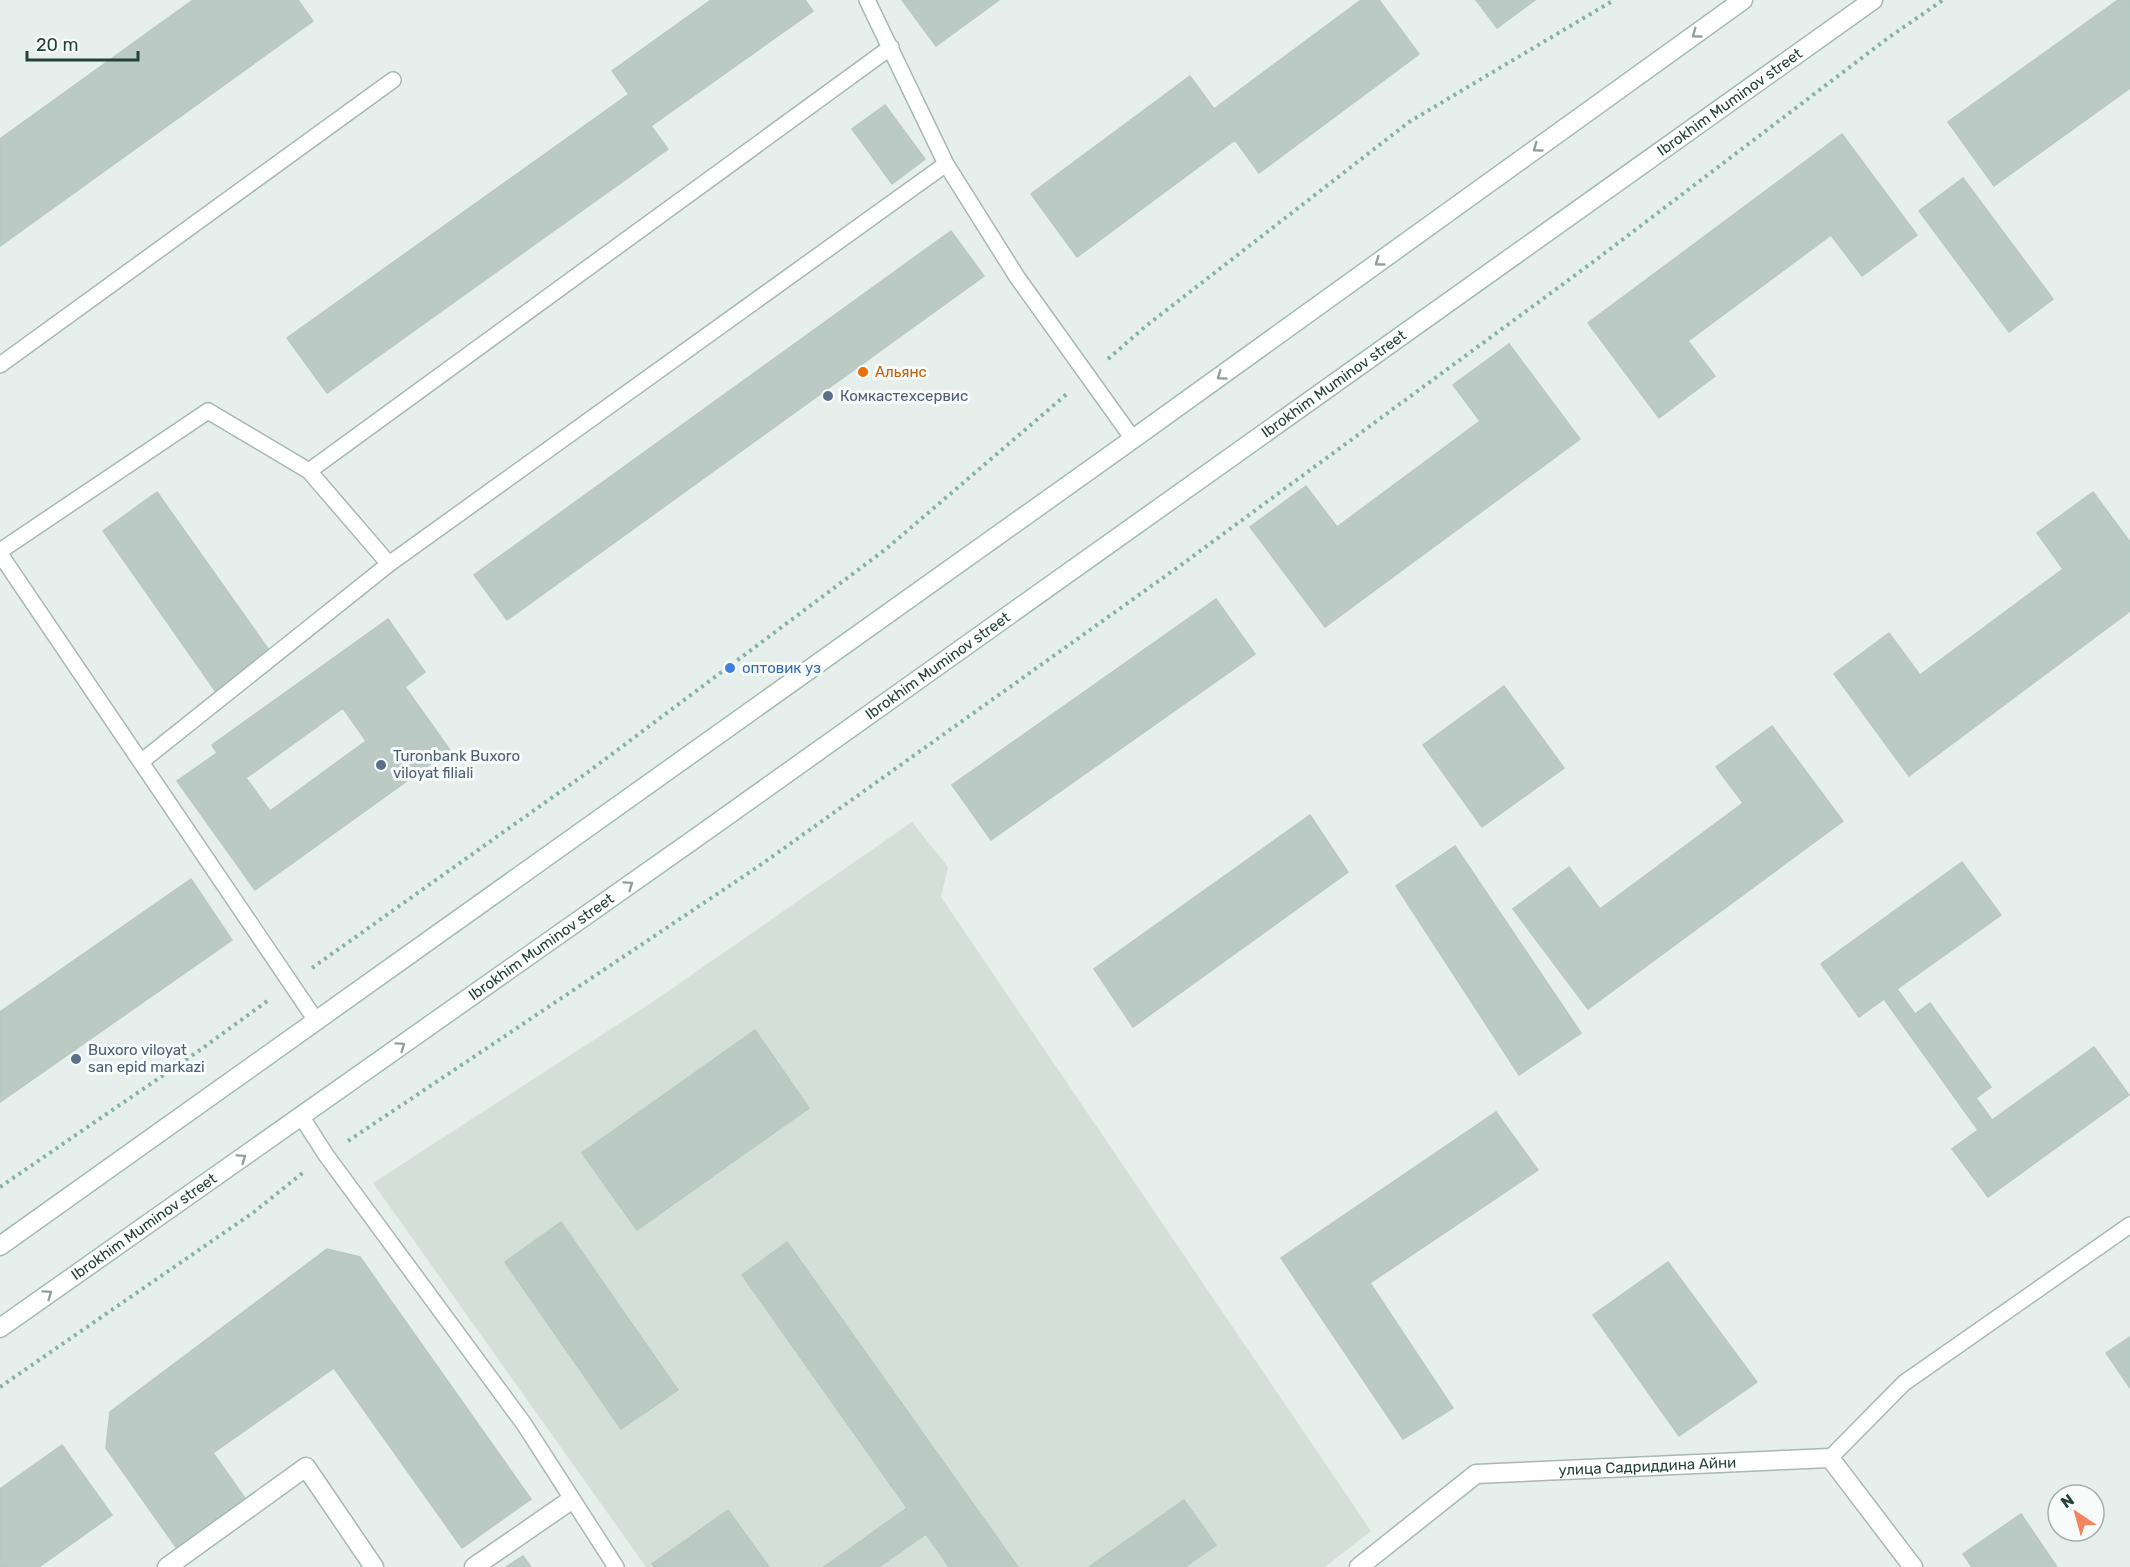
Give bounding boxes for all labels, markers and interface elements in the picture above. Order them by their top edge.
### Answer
scale bar [27,24,138,62]
one-way arrow [1691,27,1702,38]
text: 20 m [36,34,78,56]
street label: Ibrokhim Muminov street [1654,44,1806,160]
one-way arrow [1533,141,1544,152]
one-way arrow [1375,255,1386,266]
street label: Ibrokhim Muminov street [1258,326,1410,442]
place label: Альянс [875,363,927,381]
marker: Альянс [856,365,870,379]
one-way arrow [1216,369,1227,380]
place label: Комкастехсервис [840,387,968,405]
marker: Комкастехсервис [821,389,835,403]
street label: Ibrokhim Muminov street [862,608,1014,723]
place label: оптовик уз [742,659,821,677]
marker: оптовик уз [723,661,737,675]
place label: Turonbank Buxoro viloyat filiali [393,747,520,782]
marker: Turonbank Buxoro viloyat filiali [374,758,388,772]
one-way arrow [623,881,634,892]
street label: Ibrokhim Muminov street [465,889,617,1004]
place label: Buxoro viloyat san epid markazi [88,1041,205,1076]
one-way arrow [395,1042,406,1053]
marker: Buxoro viloyat san epid markazi [69,1052,83,1066]
one-way arrow [235,1154,246,1165]
street label: Ibrokhim Muminov street [68,1169,220,1284]
one-way arrow [41,1291,52,1302]
street label: улица Садриддина Айни [1558,1453,1737,1479]
north arrow [2046,1483,2106,1543]
text: N [2057,1490,2078,1512]

